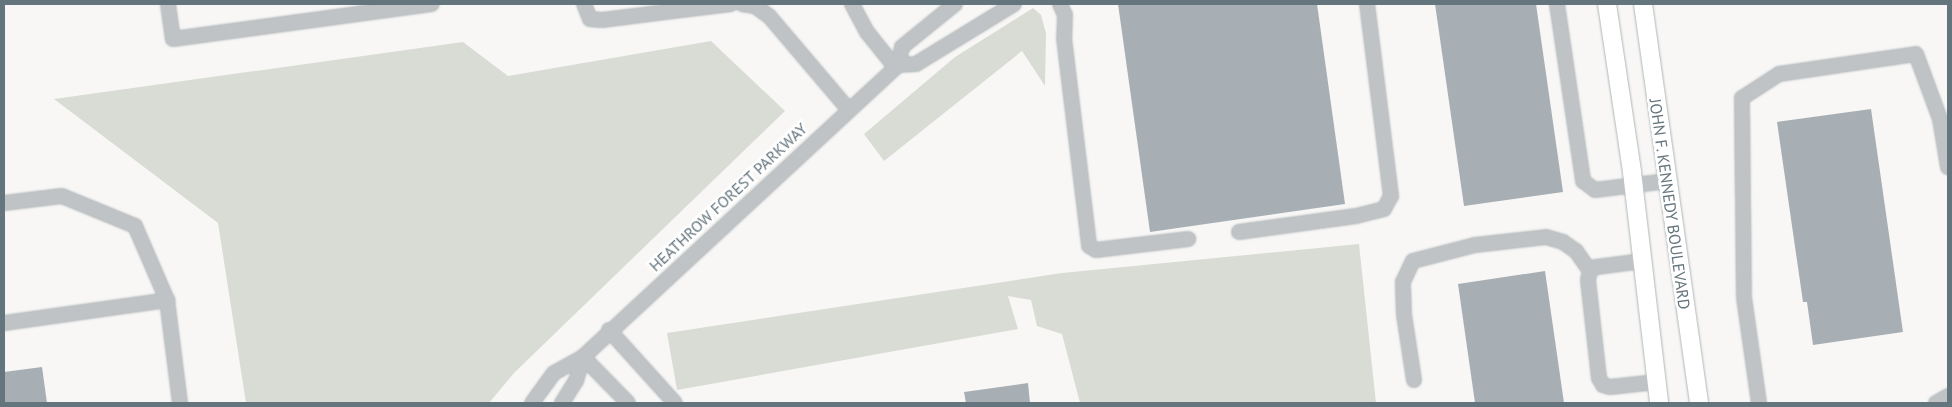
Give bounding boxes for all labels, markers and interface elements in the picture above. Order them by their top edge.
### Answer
street label: JOHN F. KENNEDY BOULEVARD [1646,97,1694,311]
street label: HEATHROW FOREST PARKWAY [645,118,811,276]

